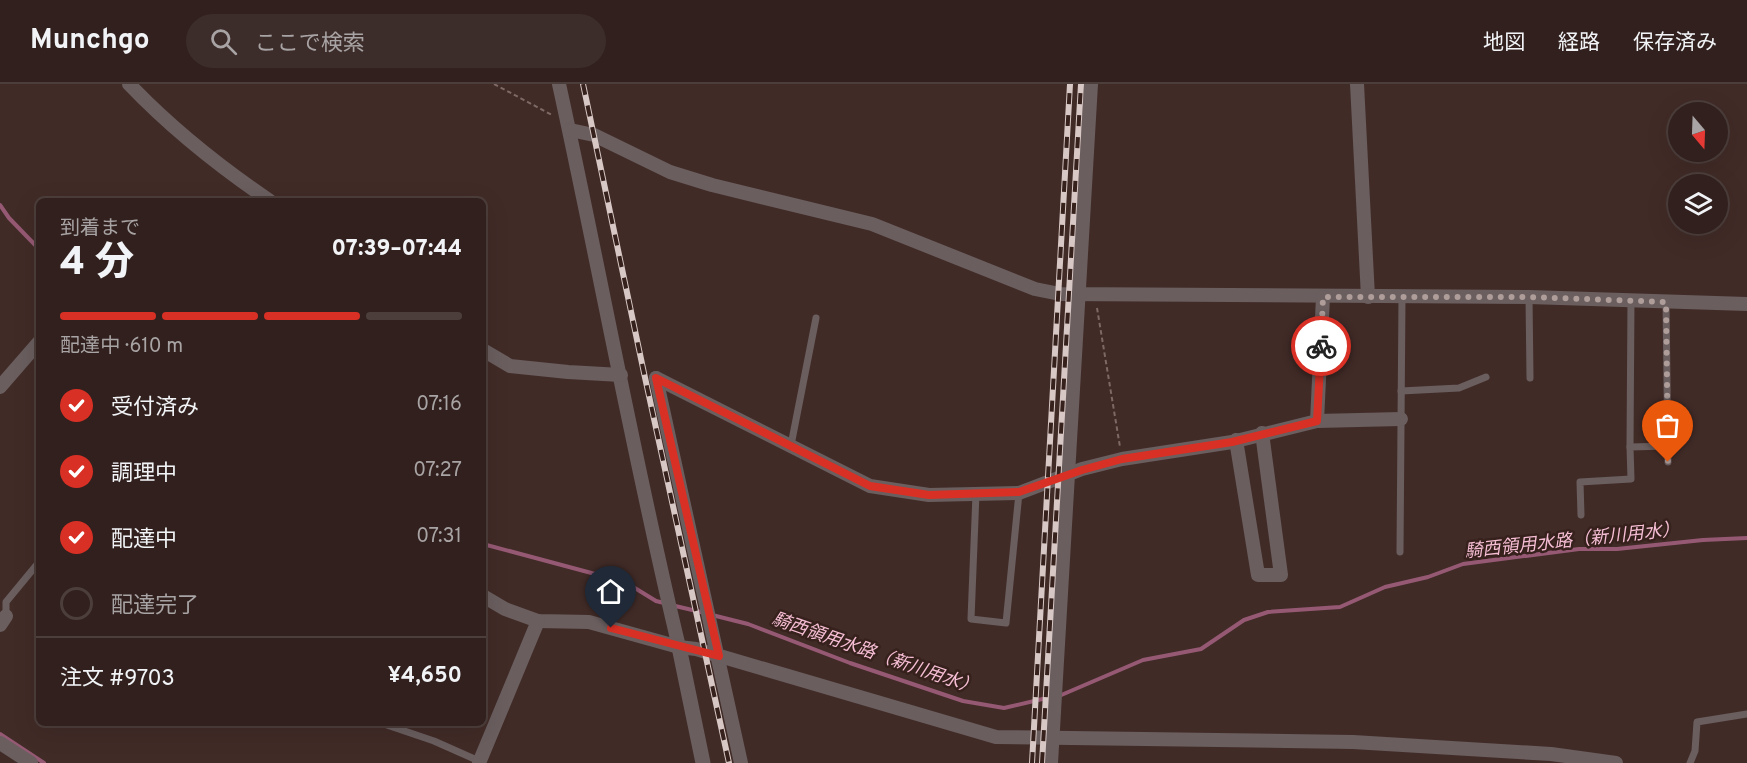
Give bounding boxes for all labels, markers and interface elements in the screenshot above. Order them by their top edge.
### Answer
search box [186,14,606,68]
text: Munchgo [30,23,150,59]
icon: search [207,25,240,58]
text: 地図 [1483,30,1525,57]
text: 経路 [1558,30,1600,57]
text: 保存済み [1633,30,1717,57]
text: ここで検索 [255,31,365,58]
north arrow [1668,102,1728,162]
map controls [1668,102,1728,234]
button: layers [1668,174,1728,234]
text: 到着まで [60,216,140,242]
text: 07:39–07:44 [332,236,462,263]
text: 4 分 [60,240,134,289]
courier [1291,316,1351,376]
icon: bike [1305,330,1338,363]
text: 配達中 · 610 m [60,334,183,360]
icon: check [60,389,93,422]
text: 07:16 [416,392,462,418]
text: 受付済み [111,395,199,422]
pin [1642,400,1693,462]
icon: bag [1651,409,1684,442]
icon: check [60,455,93,488]
text: 07:27 [413,458,462,484]
text: 調理中 [111,461,177,488]
water label: 騎西領用水路（新川用水） [1464,519,1681,564]
icon: check [60,521,93,554]
text: 07:31 [416,524,462,550]
text: 配達中 [111,527,177,554]
pin [585,566,636,628]
icon: home [594,575,627,608]
text: 配達完了 [111,593,199,620]
water label: 騎西領用水路（新川用水） [769,608,980,700]
text: ¥4,650 [388,663,462,690]
text: 注文 #9703 [60,666,175,693]

